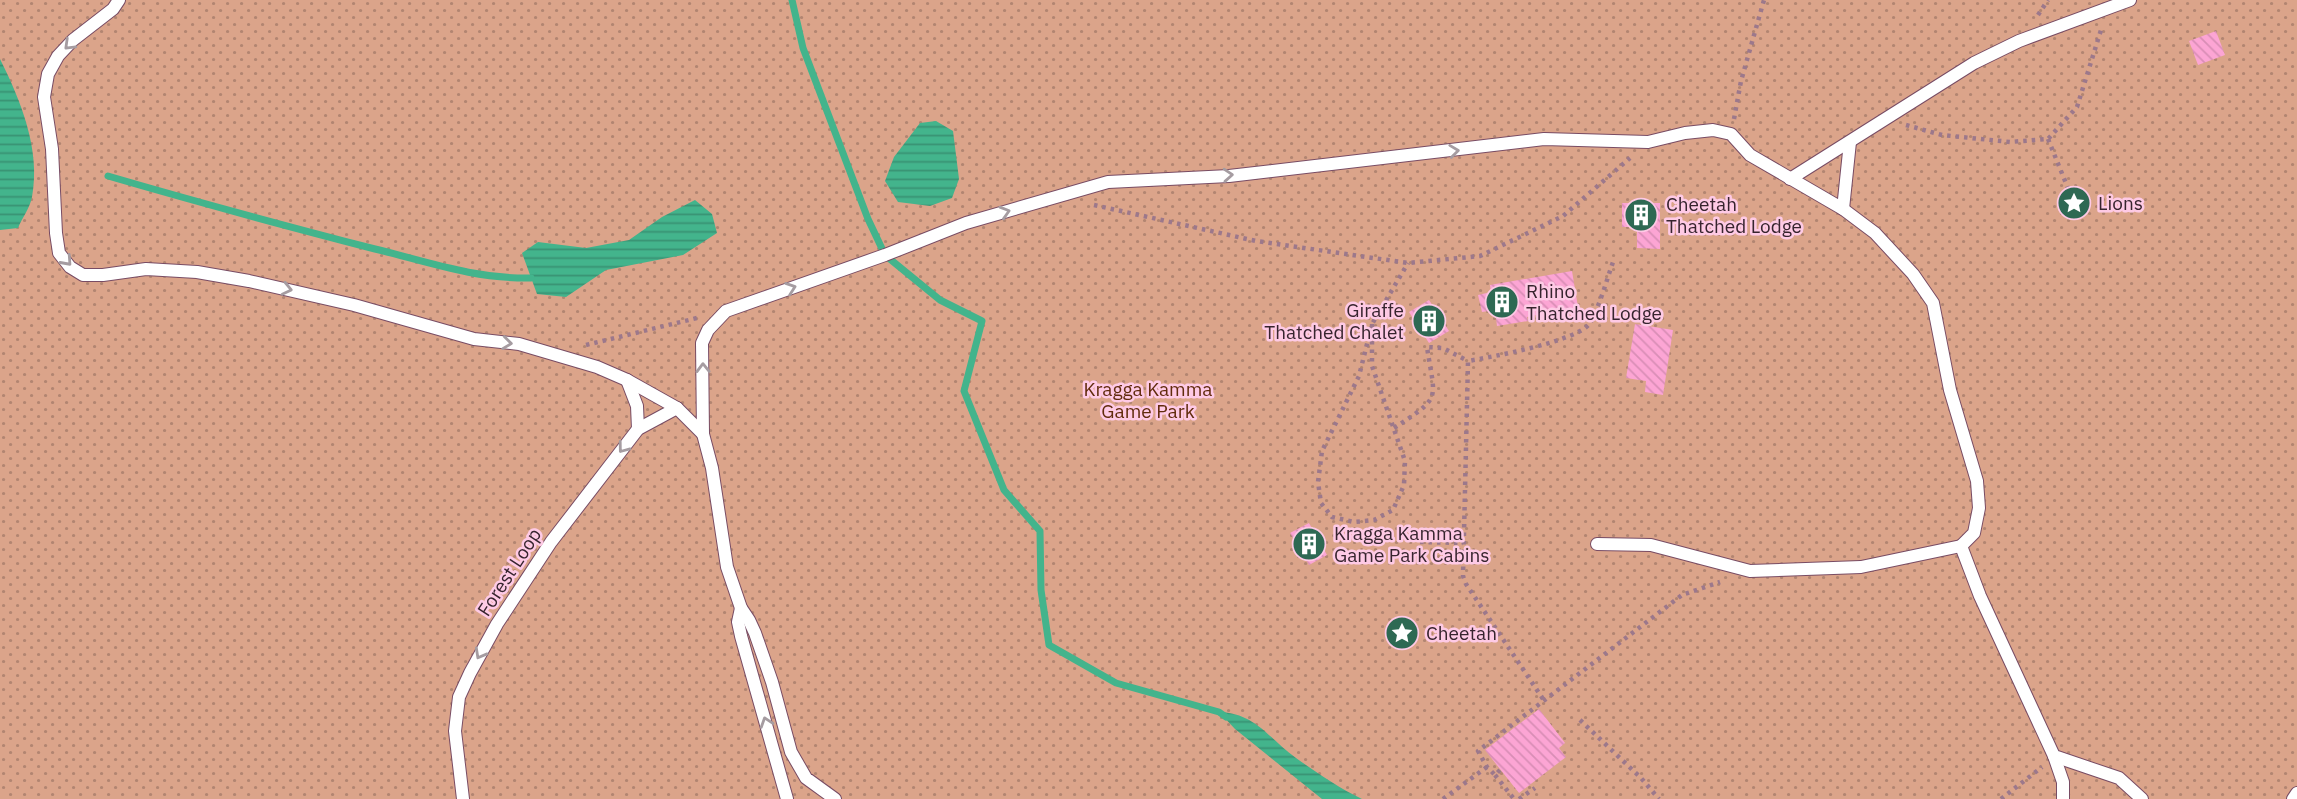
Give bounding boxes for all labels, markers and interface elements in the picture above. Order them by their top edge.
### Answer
one-way arrow [64,37,77,50]
one-way arrow [1448,143,1460,158]
one-way arrow [1223,168,1234,183]
place icon: Lions [2055,184,2093,222]
place label: Lions [2098,191,2143,215]
place label: Cheetah Thatched Lodge [1666,192,1802,238]
building icon: Cheetah Thatched Lodge [1622,196,1660,234]
one-way arrow [999,205,1011,220]
one-way arrow [59,253,71,266]
place label: Rhino Thatched Lodge [1526,279,1662,325]
one-way arrow [281,281,293,296]
one-way arrow [784,282,796,296]
building icon: Rhino Thatched Lodge [1483,283,1521,321]
place label: Giraffe Thatched Chalet [1264,298,1404,344]
building icon: Giraffe Thatched Chalet [1410,302,1448,340]
one-way arrow [502,335,513,350]
one-way arrow [695,362,711,373]
park label: Kragga Kamma Game Park [1084,377,1212,423]
one-way arrow [619,440,632,452]
place label: Kragga Kamma Game Park Cabins [1334,521,1490,567]
street label: Forest Loop [472,524,546,620]
building icon: Kragga Kamma Game Park Cabins [1290,525,1328,563]
place icon: Cheetah [1383,614,1421,652]
place label: Cheetah [1426,621,1497,645]
one-way arrow [475,647,488,660]
one-way arrow [760,717,775,729]

